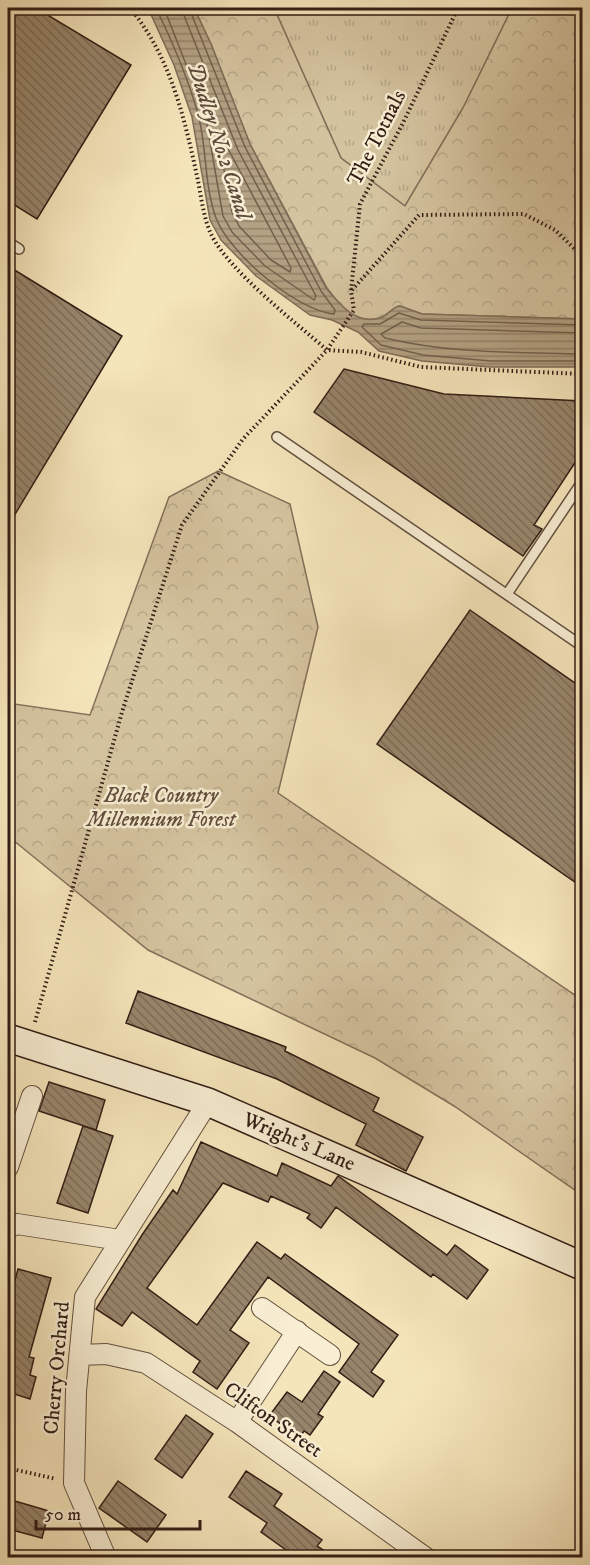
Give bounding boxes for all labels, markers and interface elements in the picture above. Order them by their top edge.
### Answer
water label: Dudley No.2 Canal [181,59,258,225]
street label: The Totnals [342,86,412,190]
park label: Black Country Millennium Forest [85,783,237,833]
street label: Wright's Lane [238,1106,359,1177]
street label: Cherry Orchard [38,1300,76,1436]
street label: Clifton Street [219,1377,328,1464]
scale bar [36,1493,200,1531]
text: 50 m [45,1504,81,1526]

